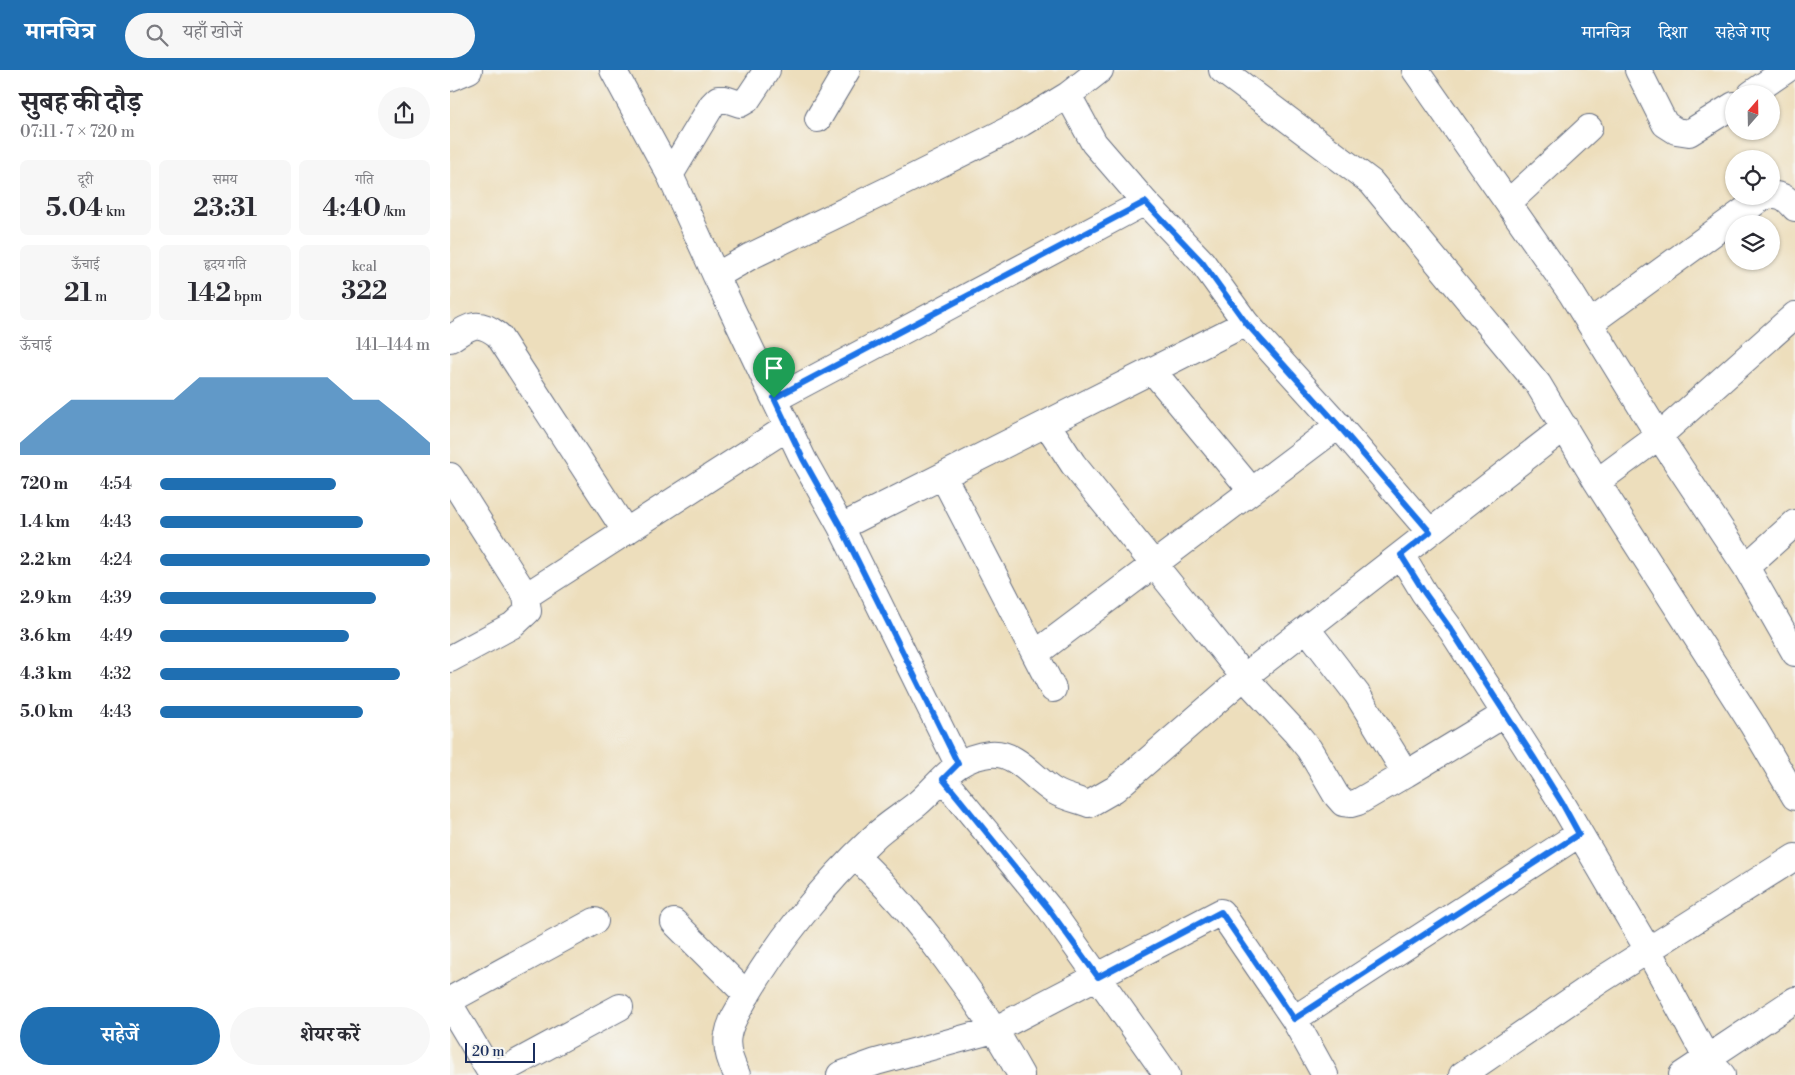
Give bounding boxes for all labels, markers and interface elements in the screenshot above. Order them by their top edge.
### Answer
search box [125,13,475,58]
text: मानचित्र [25,17,95,47]
text: यहाँ खोजें [183,20,242,44]
icon: search [143,21,171,49]
text: मानचित्र [1582,21,1630,44]
text: दिशा [1658,21,1687,44]
text: सहेजे गए [1715,21,1770,44]
text: सुबह की दौड़ [20,85,141,120]
north arrow [1725,85,1780,140]
map controls [1725,85,1780,270]
button: share [378,87,430,139]
text: 07:11 · 7 × 720 m [20,122,135,142]
button: locate [1725,150,1780,205]
text: दूरी [78,171,93,189]
text: समय [213,171,237,189]
text: गति [355,171,373,189]
text: 5.04 [46,193,103,224]
text: 23:31 [193,193,257,224]
text: 4:40 [322,193,381,224]
text: km [103,203,126,221]
text: /km [381,203,406,221]
button: layers [1725,215,1780,270]
text: ऊँचाई [72,256,99,274]
text: हृदय गति [204,256,246,274]
text: kcal [352,258,377,276]
text: 322 [341,276,387,307]
text: 21 [64,278,92,309]
text: 142 [188,278,231,309]
text: m [92,288,107,306]
text: bpm [231,288,262,306]
text: ऊँचाई [20,335,52,355]
text: 141–144 m [356,335,430,355]
pin [753,347,795,398]
icon: arrive [760,354,788,382]
text: 720 m [20,474,68,494]
text: 4:54 [100,474,132,494]
text: 1.4 km [20,512,70,532]
text: 4:43 [100,512,132,532]
text: 2.2 km [20,550,71,570]
text: 4:24 [100,550,132,570]
text: 2.9 km [20,588,71,608]
text: 4:39 [100,588,132,608]
text: 3.6 km [20,626,71,646]
text: 4:49 [100,626,132,646]
text: 4.3 km [20,664,72,684]
text: 4:32 [100,664,131,684]
text: 5.0 km [20,702,73,722]
text: 4:43 [100,702,132,722]
button: सहेजें [20,1007,220,1065]
button: शेयर करें [230,1007,430,1065]
scale bar [465,1040,535,1063]
text: 20 m [472,1043,504,1061]

